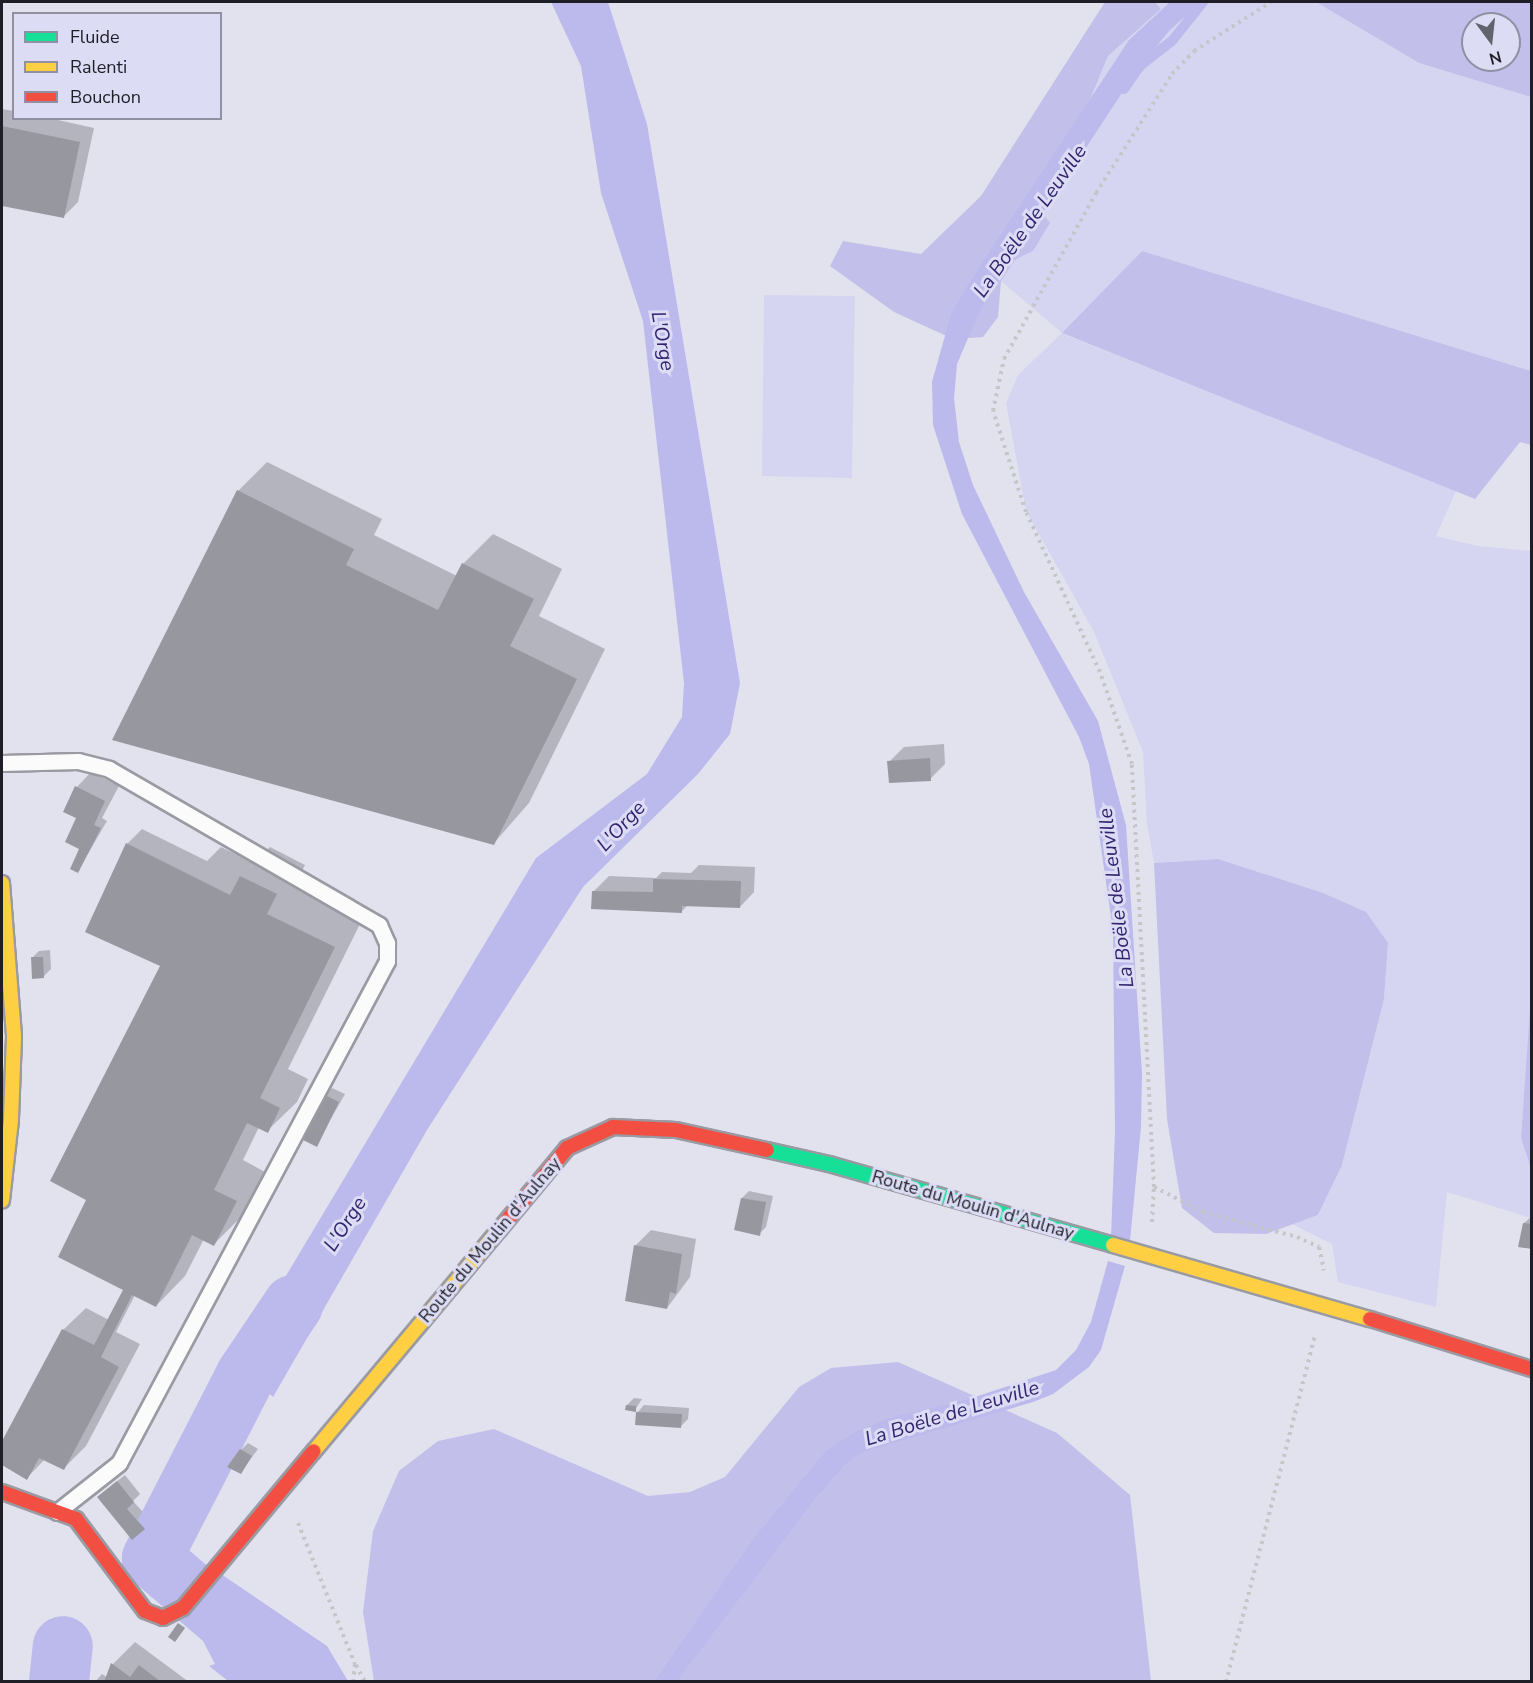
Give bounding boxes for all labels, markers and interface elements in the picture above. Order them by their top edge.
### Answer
legend [12,12,222,120]
north arrow [1461,12,1521,72]
text: Fluide [70,25,120,49]
text: N [1487,45,1504,70]
text: Ralenti [70,55,127,79]
text: Bouchon [70,85,141,109]
water label: La Boële de Leuville [968,140,1092,302]
water label: L'Orge [646,309,680,373]
water label: L'Orge [592,796,650,856]
water label: La Boële de Leuville [1093,807,1139,989]
street label: Route du Moulin d'Aulnay [414,1153,566,1327]
street label: Route du Moulin d'Aulnay [869,1166,1077,1244]
water label: L'Orge [319,1192,371,1256]
water label: La Boële de Leuville [862,1375,1042,1451]

